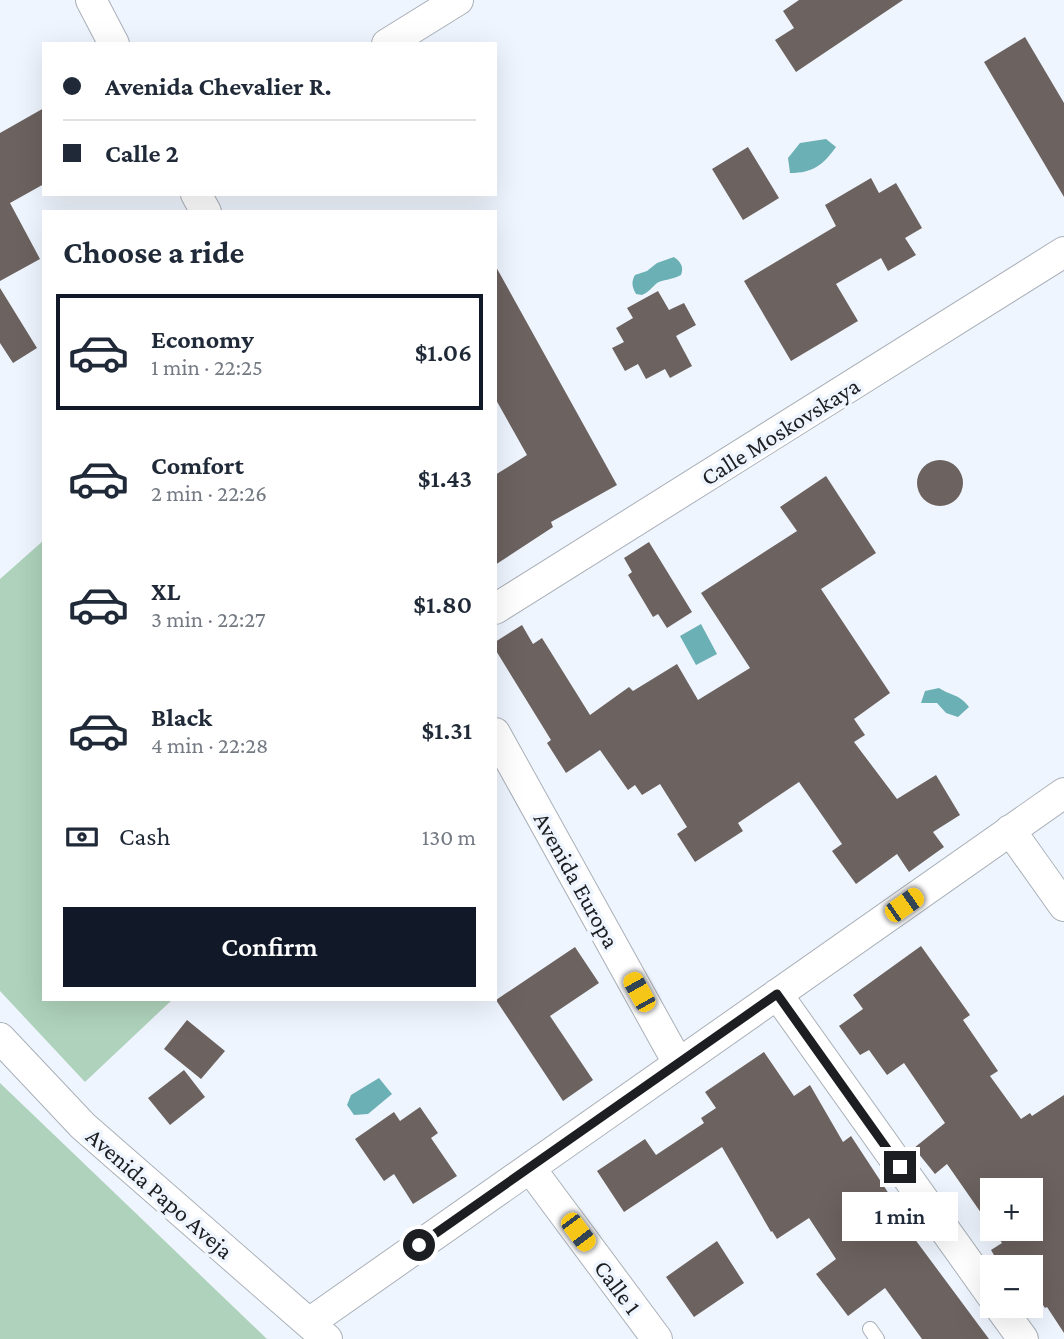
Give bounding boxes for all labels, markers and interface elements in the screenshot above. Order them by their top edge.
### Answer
text: Avenida Chevalier R. [105,72,332,101]
text: Calle 2 [105,139,179,168]
text: Choose a ride [63,234,244,270]
icon: car [67,321,130,384]
text: Economy [151,325,254,354]
text: $1.06 [415,338,472,367]
text: 1 min · 22:25 [151,354,263,380]
street label: Calle Moskovskaya [696,371,864,491]
icon: car [67,447,130,510]
text: Comfort [151,451,244,480]
text: $1.43 [418,464,472,493]
text: 2 min · 22:26 [151,480,267,506]
icon: car [67,573,130,636]
text: XL [151,577,180,606]
text: $1.80 [413,590,472,619]
text: 3 min · 22:27 [151,606,266,632]
icon: car [67,699,130,762]
text: Black [151,703,212,732]
text: $1.31 [421,716,472,745]
text: 4 min · 22:28 [151,732,268,758]
street label: Avenida Europa [529,807,625,953]
icon: cash [63,818,101,856]
text: Cash [119,822,170,851]
text: 130 m [422,824,476,850]
car [881,884,928,926]
button: Confirm [63,907,476,987]
car [620,969,659,1015]
street label: Avenida Papo Aveja [81,1122,239,1264]
route end [884,1151,916,1183]
map controls [980,1178,1043,1318]
button: + [980,1178,1043,1241]
callout: 1 min [842,1192,958,1240]
text: 1 min [874,1203,926,1229]
car [557,1209,600,1255]
route start [403,1229,435,1261]
street label: Calle 1 [589,1255,647,1319]
button: − [980,1255,1043,1318]

